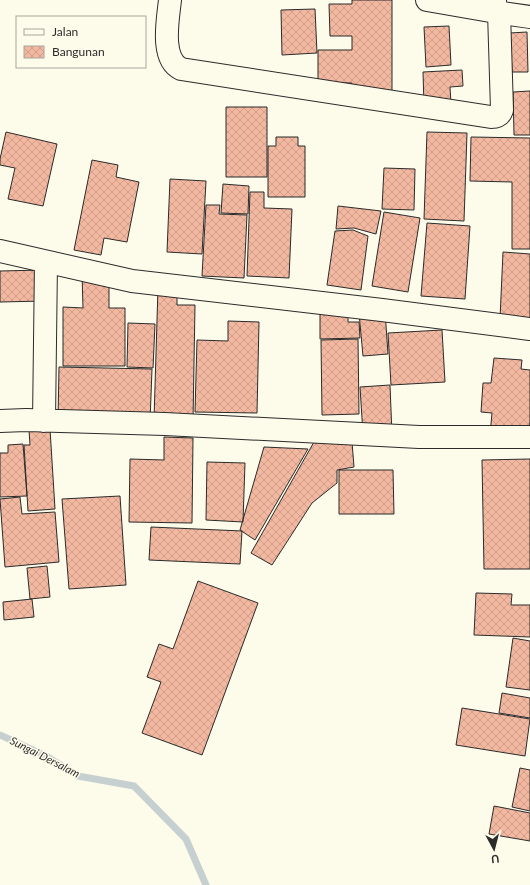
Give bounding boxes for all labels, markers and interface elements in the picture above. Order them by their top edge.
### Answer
legend [16,16,146,68]
text: Jalan [52,24,78,39]
text: Bangunan [52,44,105,59]
water label: Sungai Dersalam [8,733,83,780]
north arrow [474,829,514,869]
text: U [490,852,500,866]

